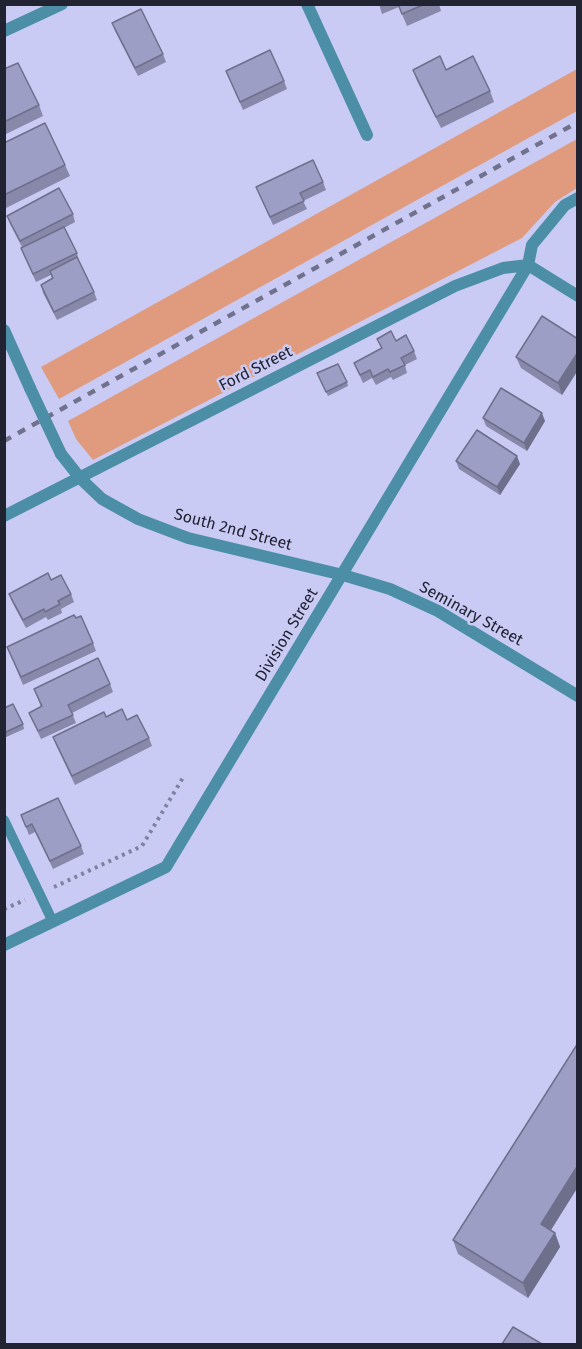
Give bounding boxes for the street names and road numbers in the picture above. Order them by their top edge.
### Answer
street label: Ford Street [216,342,296,396]
street label: South 2nd Street [172,505,294,555]
street label: Seminary Street [416,578,526,650]
street label: Division Street [252,585,322,685]

